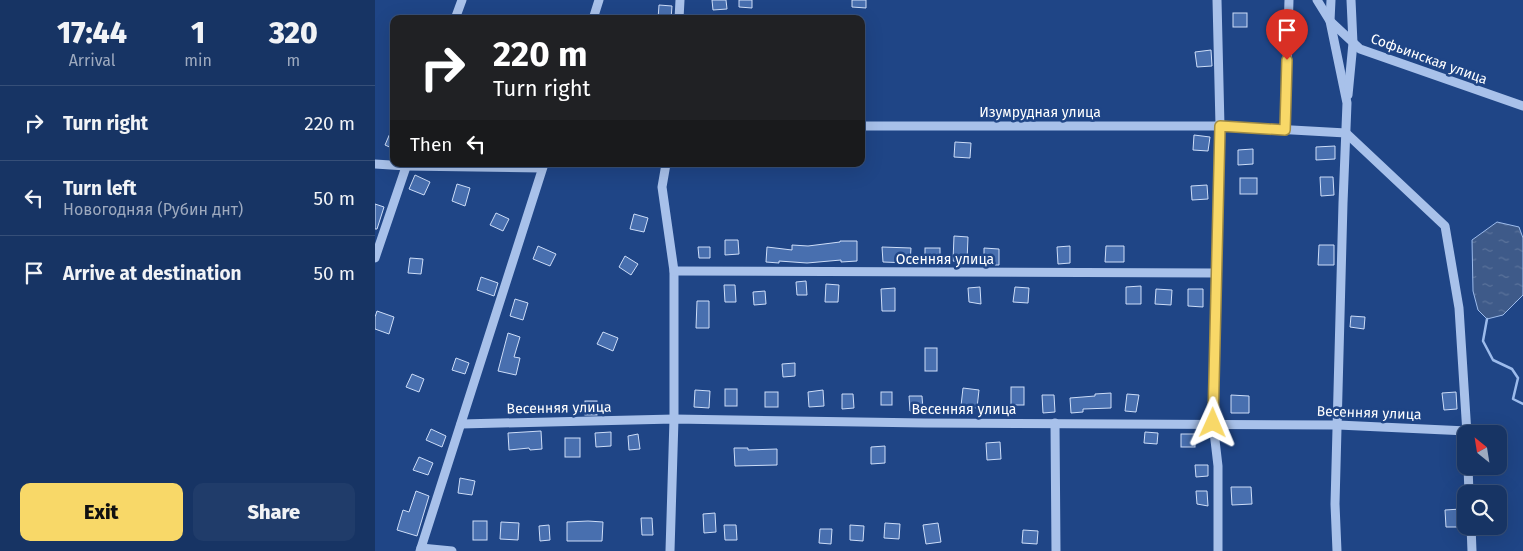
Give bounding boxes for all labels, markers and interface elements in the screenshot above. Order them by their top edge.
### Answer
pin [1266,9,1308,60]
text: 17:44 [57,15,127,51]
text: 1 [191,15,205,51]
text: 320 [269,15,318,51]
icon: arrive [1273,16,1301,44]
street label: Софьинская улица [1368,30,1490,88]
text: 220 m [493,33,588,75]
icon: right [410,35,475,100]
text: Arrival [69,51,116,70]
text: min [184,51,212,70]
text: m [287,51,300,70]
text: Turn right [493,75,590,102]
street label: Изумрудная улица [979,104,1101,121]
icon: right [20,109,48,137]
text: Turn right [63,112,148,135]
text: 220 m [304,112,355,135]
icon: left [462,130,490,158]
text: Then [410,133,452,156]
text: Turn left [63,177,137,200]
icon: left [20,184,48,212]
text: 50 m [314,187,355,210]
text: Новогодняя (Рубин днт) [63,200,243,219]
street label: Осенняя улица [896,251,994,268]
icon: arrive [20,259,48,287]
text: Arrive at destination [63,262,242,285]
text: 50 m [314,262,355,285]
position arrow [1186,396,1238,448]
street label: Весенняя улица [506,399,612,417]
street label: Весенняя улица [912,401,1016,418]
street label: Весенняя улица [1316,403,1422,423]
north arrow [1457,425,1507,475]
map controls [1457,425,1507,535]
button: Exit [20,483,183,541]
button: Share [193,483,355,541]
button: search [1457,485,1507,535]

